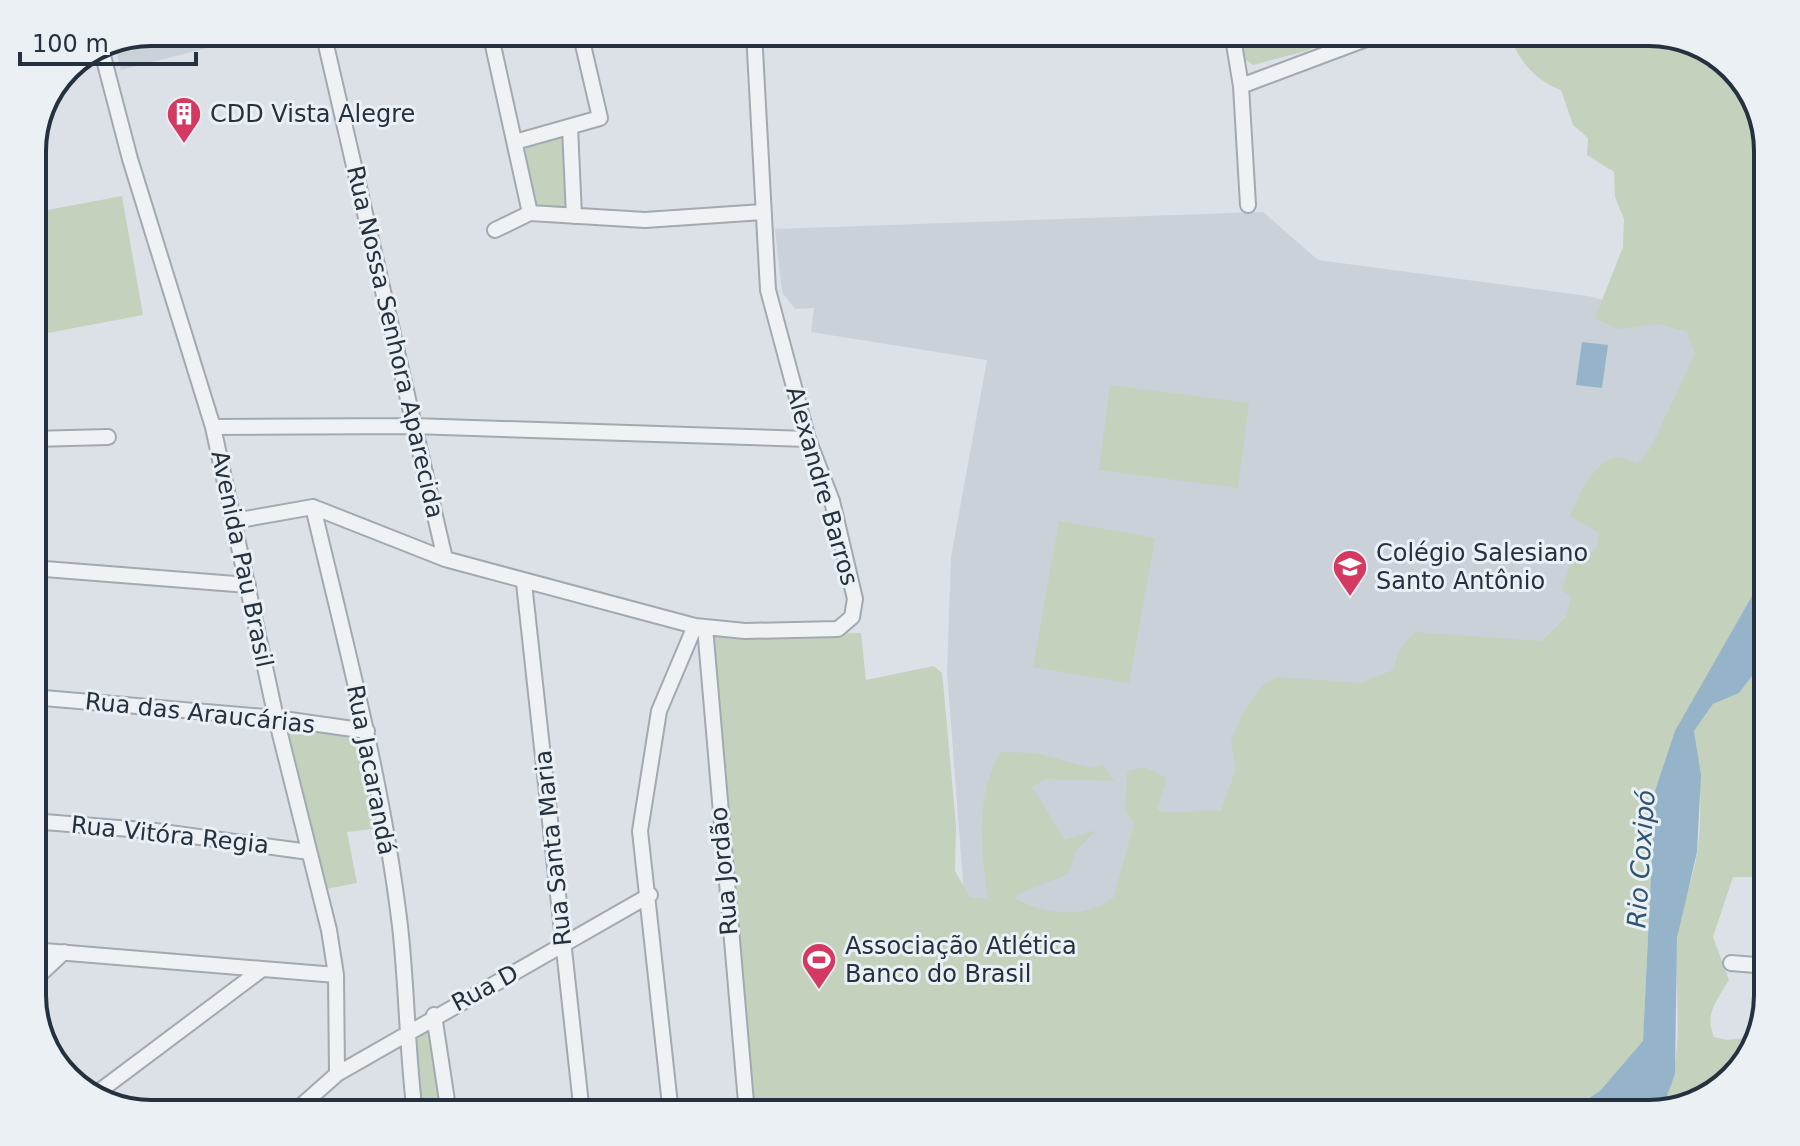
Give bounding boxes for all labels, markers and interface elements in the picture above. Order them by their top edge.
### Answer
scale bar [20,16,196,66]
text: 100 m [32,30,109,58]
building icon: CDD Vista Alegre [165,95,203,145]
place label: CDD Vista Alegre [210,100,415,128]
street label: Rua Nossa Senhora Aparecida [341,163,449,521]
street label: Alexandre Barros [780,383,864,589]
street label: Avenida Pau Brasil [205,448,279,670]
place label: Colégio Salesiano Santo Antônio [1376,539,1588,595]
school or university icon: Colégio Salesiano Santo Antônio [1331,548,1369,598]
street label: Rua Jacarandá [341,683,401,857]
street label: Rua das Araucárias [84,687,316,739]
street label: Rua Santa Maria [529,749,577,947]
water label: Rio Coxipó [1621,789,1661,929]
street label: Rua Jordão [704,806,744,936]
street label: Rua Vitóra Regia [70,811,270,859]
place label: Associação Atlética Banco do Brasil [845,932,1077,988]
sports icon: Associação Atlética Banco do Brasil [800,941,838,991]
street label: Rua D [447,959,523,1017]

